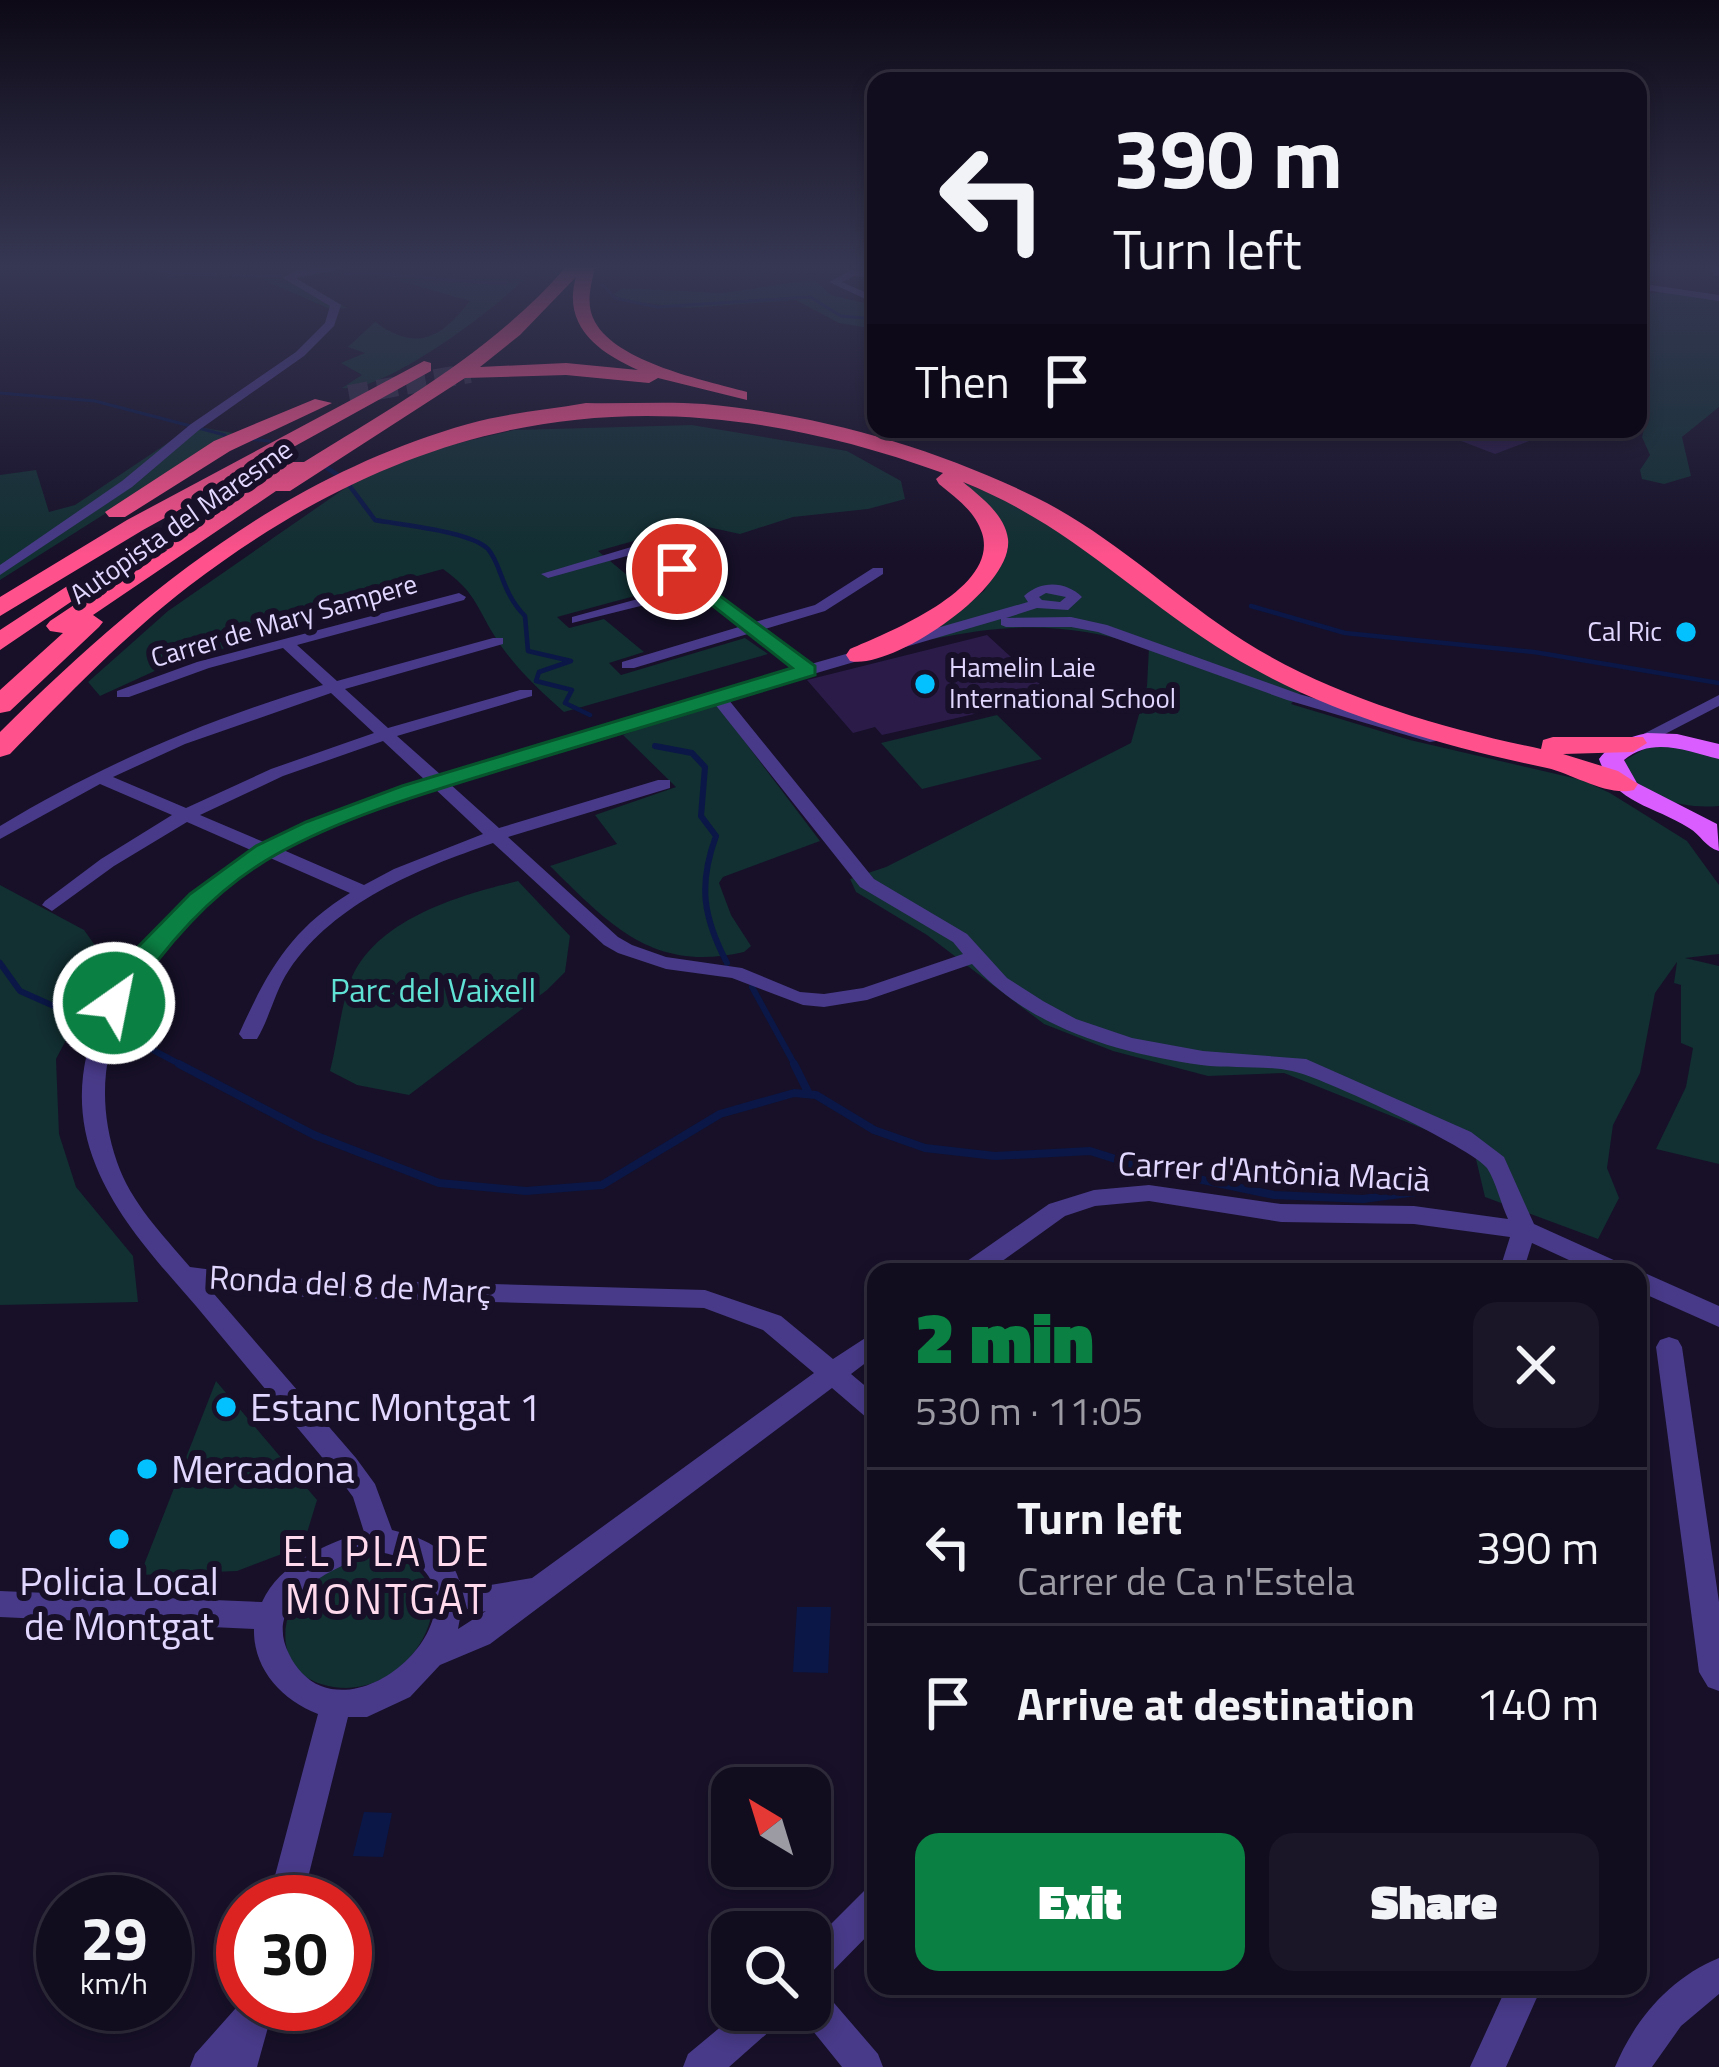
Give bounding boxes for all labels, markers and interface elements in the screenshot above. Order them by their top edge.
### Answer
text: 390 m [1113,93,1343,221]
icon: left [915,120,1071,276]
text: Turn left [1113,208,1302,290]
text: Then [915,347,1010,415]
icon: arrive [1034,348,1100,414]
street label: Autopista del Maresme [60,428,300,613]
pin [626,518,728,620]
icon: arrive [644,536,710,602]
street label: Carrer de Mary Sampere [146,562,422,677]
place label: Cal Ric [1587,610,1662,651]
marker: Cal Ric [1673,619,1699,645]
place label: Hamelin Laie International School [949,646,1176,718]
marker: Hamelin Laie International School [912,671,938,697]
position arrow [51,940,177,1066]
park label: Parc del Vaixell [330,965,536,1015]
street label: Carrer d'Antònia Macià [1117,1138,1431,1204]
street label: Ronda del 8 de Març [208,1252,492,1316]
text: 2 min [915,1281,1094,1391]
button: close [1473,1302,1599,1428]
place label: Estanc Montgat 1 [250,1377,541,1436]
text: 530 m · 11:05 [915,1381,1143,1440]
marker: Estanc Montgat 1 [213,1394,239,1420]
place label: Mercadona [171,1439,355,1498]
marker: Mercadona [134,1456,160,1482]
text: Turn left [1017,1483,1182,1551]
text: 390 m [1476,1513,1599,1581]
icon: left [915,1514,981,1580]
district label: EL PLA DE MONTGAT [282,1518,492,1630]
marker: Policia Local de Montgat [106,1526,132,1552]
place label: Policia Local de Montgat [19,1551,219,1655]
text: Carrer de Ca n'Estela [1017,1551,1355,1610]
text: Arrive at destination [1017,1669,1415,1737]
text: 140 m [1476,1669,1599,1737]
icon: arrive [915,1670,981,1736]
north arrow [711,1767,831,1887]
map controls [711,1767,831,2031]
button: Exit [915,1833,1245,1971]
button: Share [1269,1833,1599,1971]
speed limit sign: 30 [216,1875,372,2031]
text: 29 [80,1892,148,1983]
button: search [711,1911,831,2031]
text: km/h [80,1960,148,2006]

